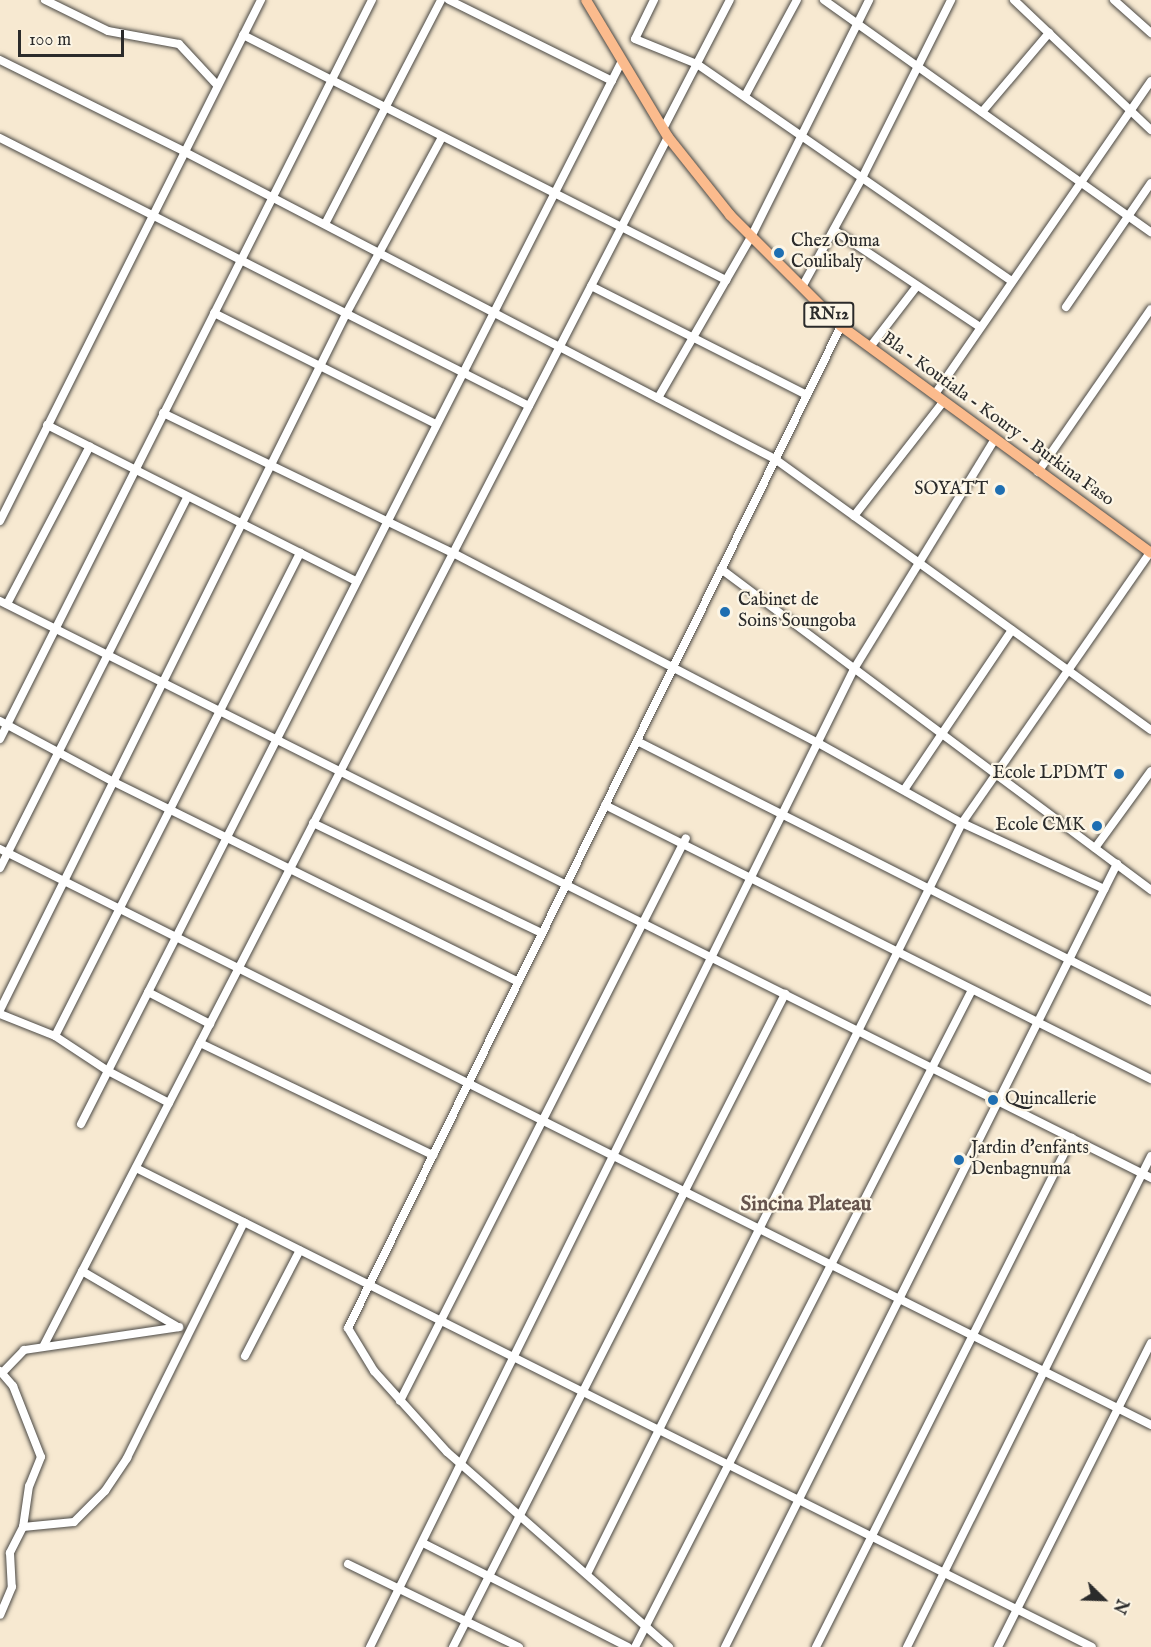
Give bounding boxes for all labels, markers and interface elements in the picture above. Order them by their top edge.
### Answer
scale bar [21,18,128,56]
text: 100 m [29,29,71,52]
place label: Chez Ouma Coulibaly [791,232,880,274]
marker: Chez Ouma Coulibaly [772,246,786,260]
road number: RN12 [802,302,856,328]
street label: Bla - Koutiala - Koury - Burkina Faso [876,328,1118,512]
place label: SOYATT [914,479,988,501]
marker: SOYATT [993,483,1007,497]
place label: Cabinet de Soins Soungoba [738,591,856,634]
marker: Cabinet de Soins Soungoba [716,603,734,621]
place label: Ecole LPDMT [993,763,1107,785]
marker: Ecole LPDMT [1112,767,1126,781]
place label: Ecole CMK [995,815,1085,837]
marker: Ecole CMK [1090,819,1104,833]
place label: Quincallerie [1005,1089,1097,1111]
marker: Quincallerie [986,1093,1000,1107]
place label: Jardin d'enfants Denbagnuma [971,1139,1089,1182]
marker: Jardin d'enfants Denbagnuma [952,1153,966,1167]
district label: Sincina Plateau [741,1192,871,1218]
north arrow [1073,1569,1133,1629]
text: N [1108,1596,1131,1616]

